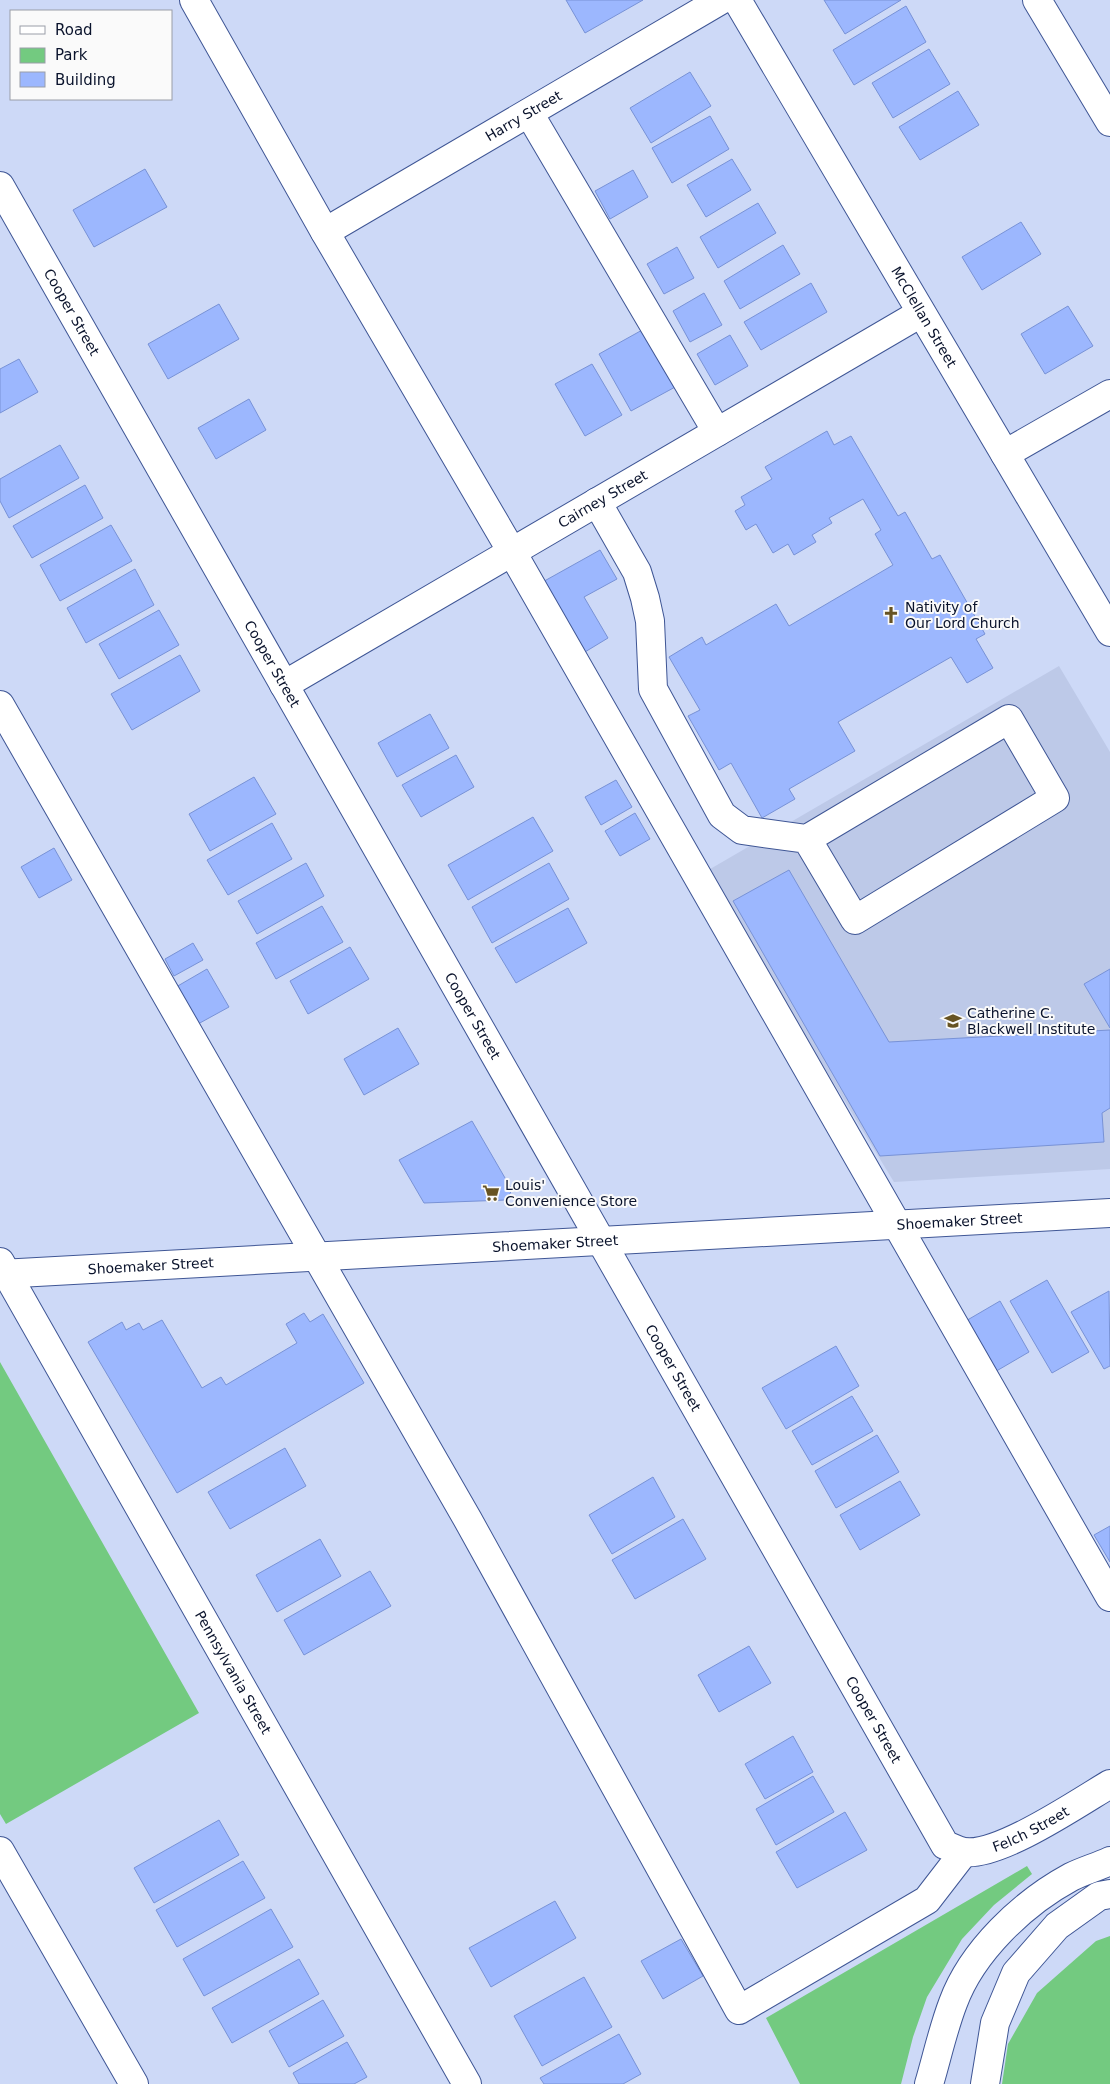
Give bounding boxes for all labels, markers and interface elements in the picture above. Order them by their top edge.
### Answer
legend [10,10,172,100]
text: Road [55,21,93,39]
text: Park [55,46,88,64]
text: Building [55,71,116,89]
street label: Harry Street [482,87,565,144]
street label: McClellan Street [888,264,960,371]
street label: Cooper Street [41,266,103,359]
street label: Cairney Street [555,466,651,531]
place label: Nativity of Our Lord Church [905,599,1020,631]
church icon: Nativity of Our Lord Church [881,605,901,625]
street label: Cooper Street [241,618,303,711]
street label: Cooper Street [442,970,504,1062]
place label: Catherine C. Blackwell Institute [967,1005,1095,1037]
school or university icon: Catherine C. Blackwell Institute [943,1011,963,1031]
place label: Louis' Convenience Store [505,1177,637,1209]
supermarket icon: Louis' Convenience Store [481,1183,501,1203]
street label: Shoemaker Street [896,1210,1024,1233]
street label: Shoemaker Street [492,1232,619,1255]
street label: Shoemaker Street [87,1254,215,1277]
street label: Cooper Street [642,1322,704,1414]
street label: Pennsylvania Street [192,1608,275,1737]
street label: Cooper Street [843,1673,905,1766]
street label: Felch Street [990,1803,1072,1855]

